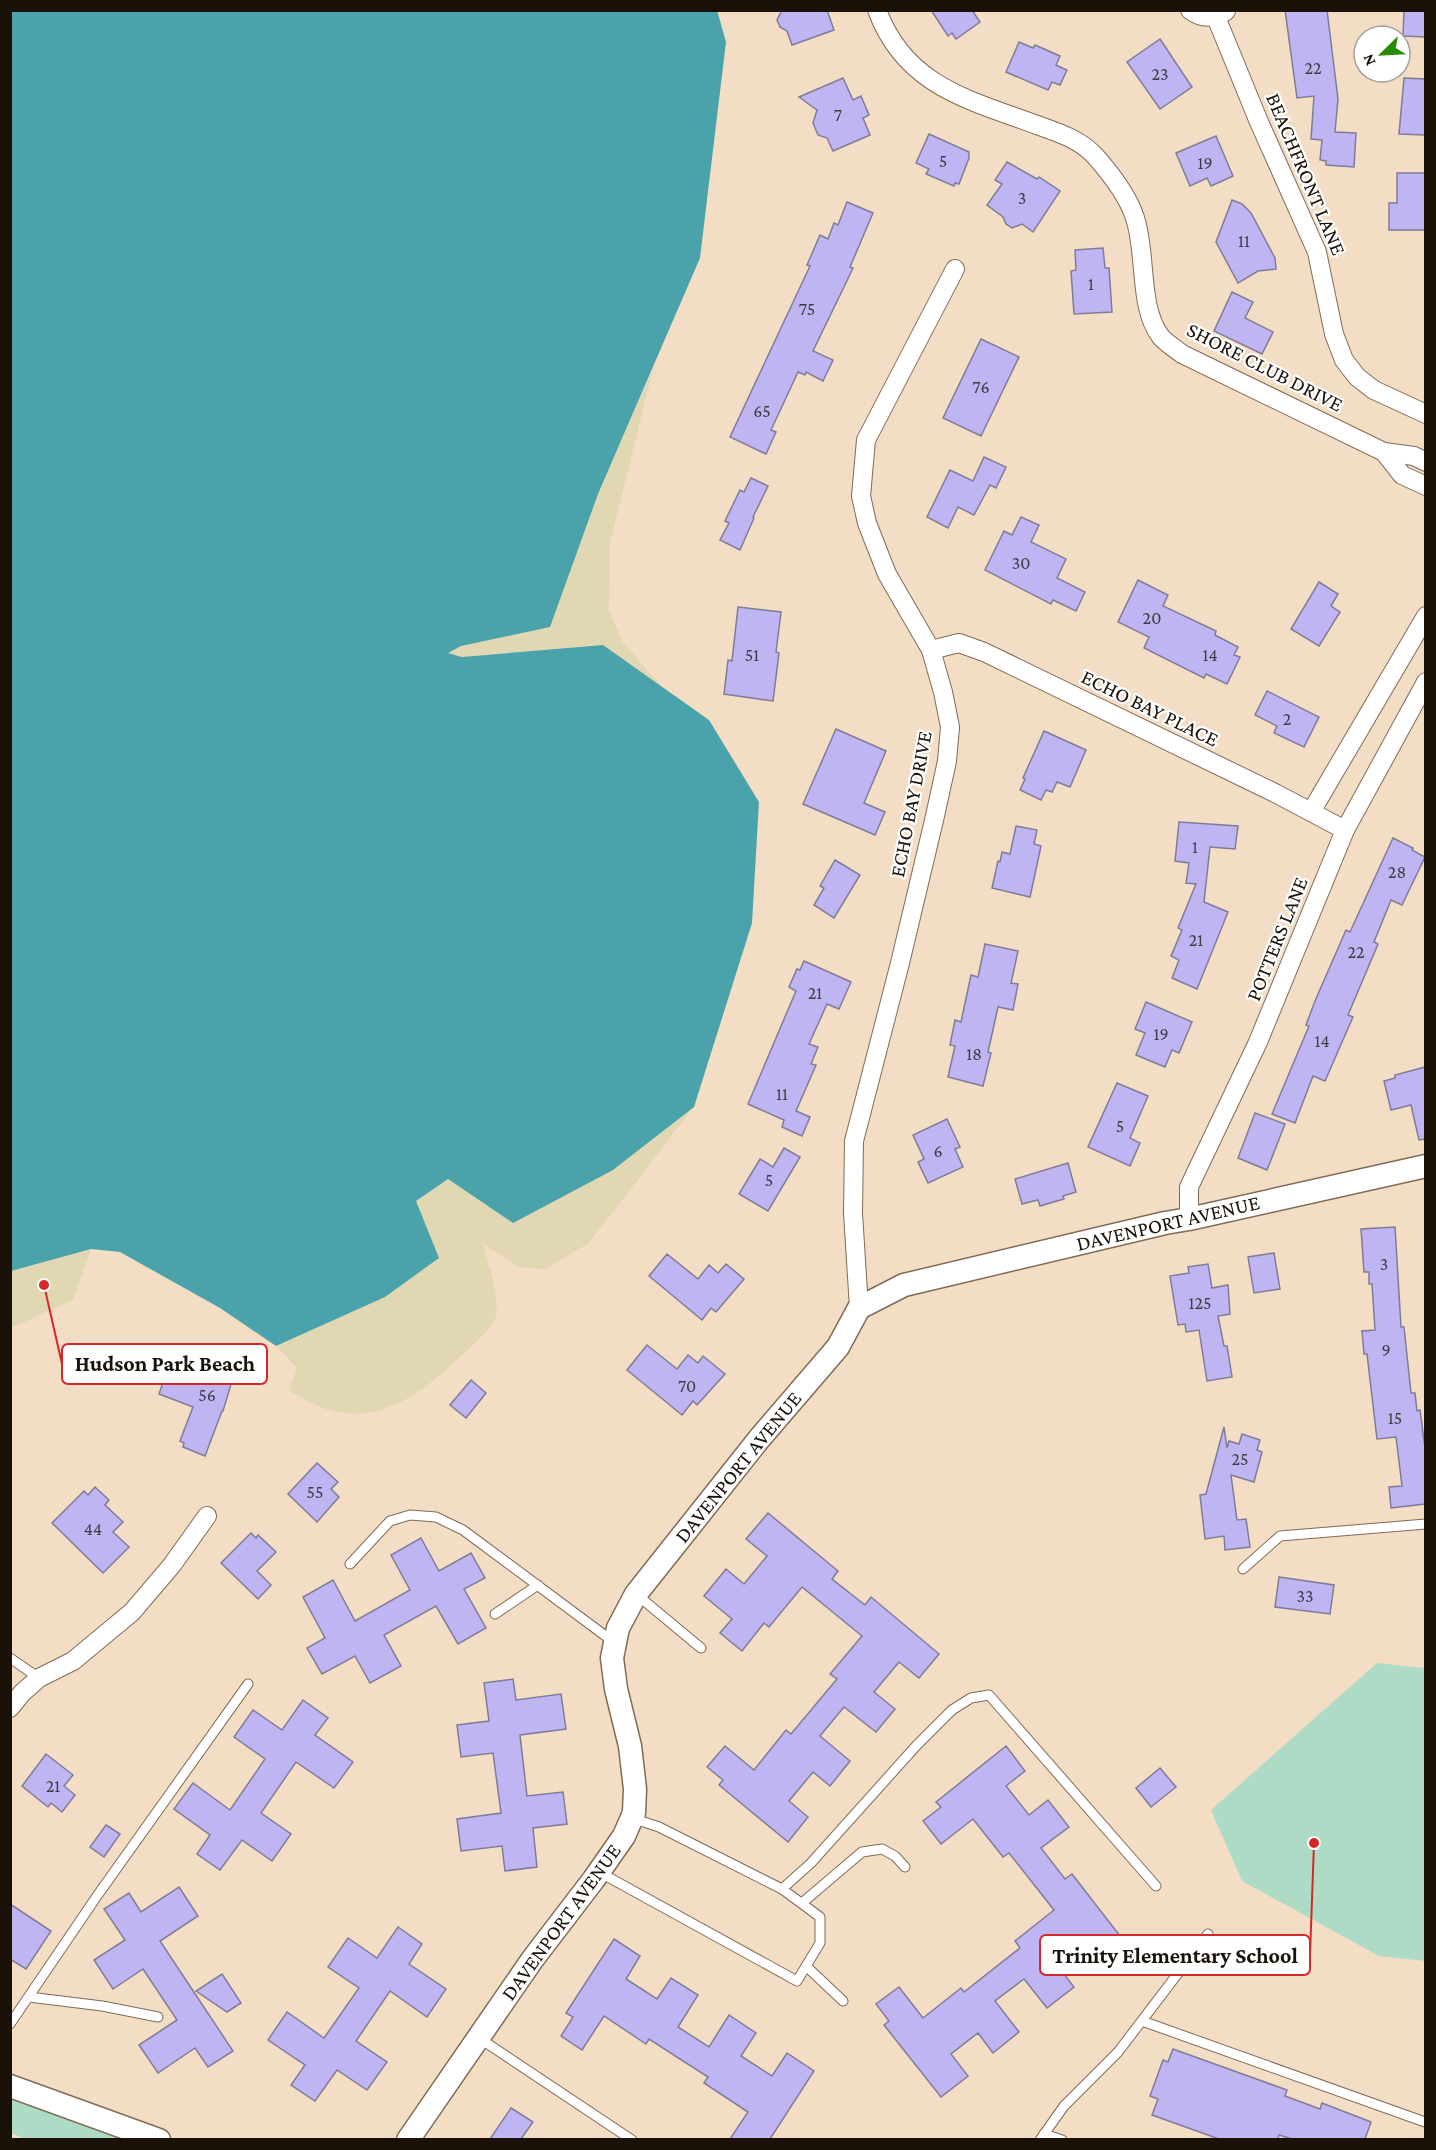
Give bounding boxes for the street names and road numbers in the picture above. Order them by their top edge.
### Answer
street label: BEACHFRONT LANE [1261,89,1351,259]
street label: SHORE CLUB DRIVE [1183,317,1347,417]
street label: ECHO BAY PLACE [1077,664,1223,752]
street label: ECHO BAY DRIVE [885,729,937,879]
street label: POTTERS LANE [1241,874,1313,1004]
street label: DAVENPORT AVENUE [1074,1190,1262,1256]
street label: DAVENPORT AVENUE [670,1387,806,1547]
street label: DAVENPORT AVENUE [496,1839,626,2005]

